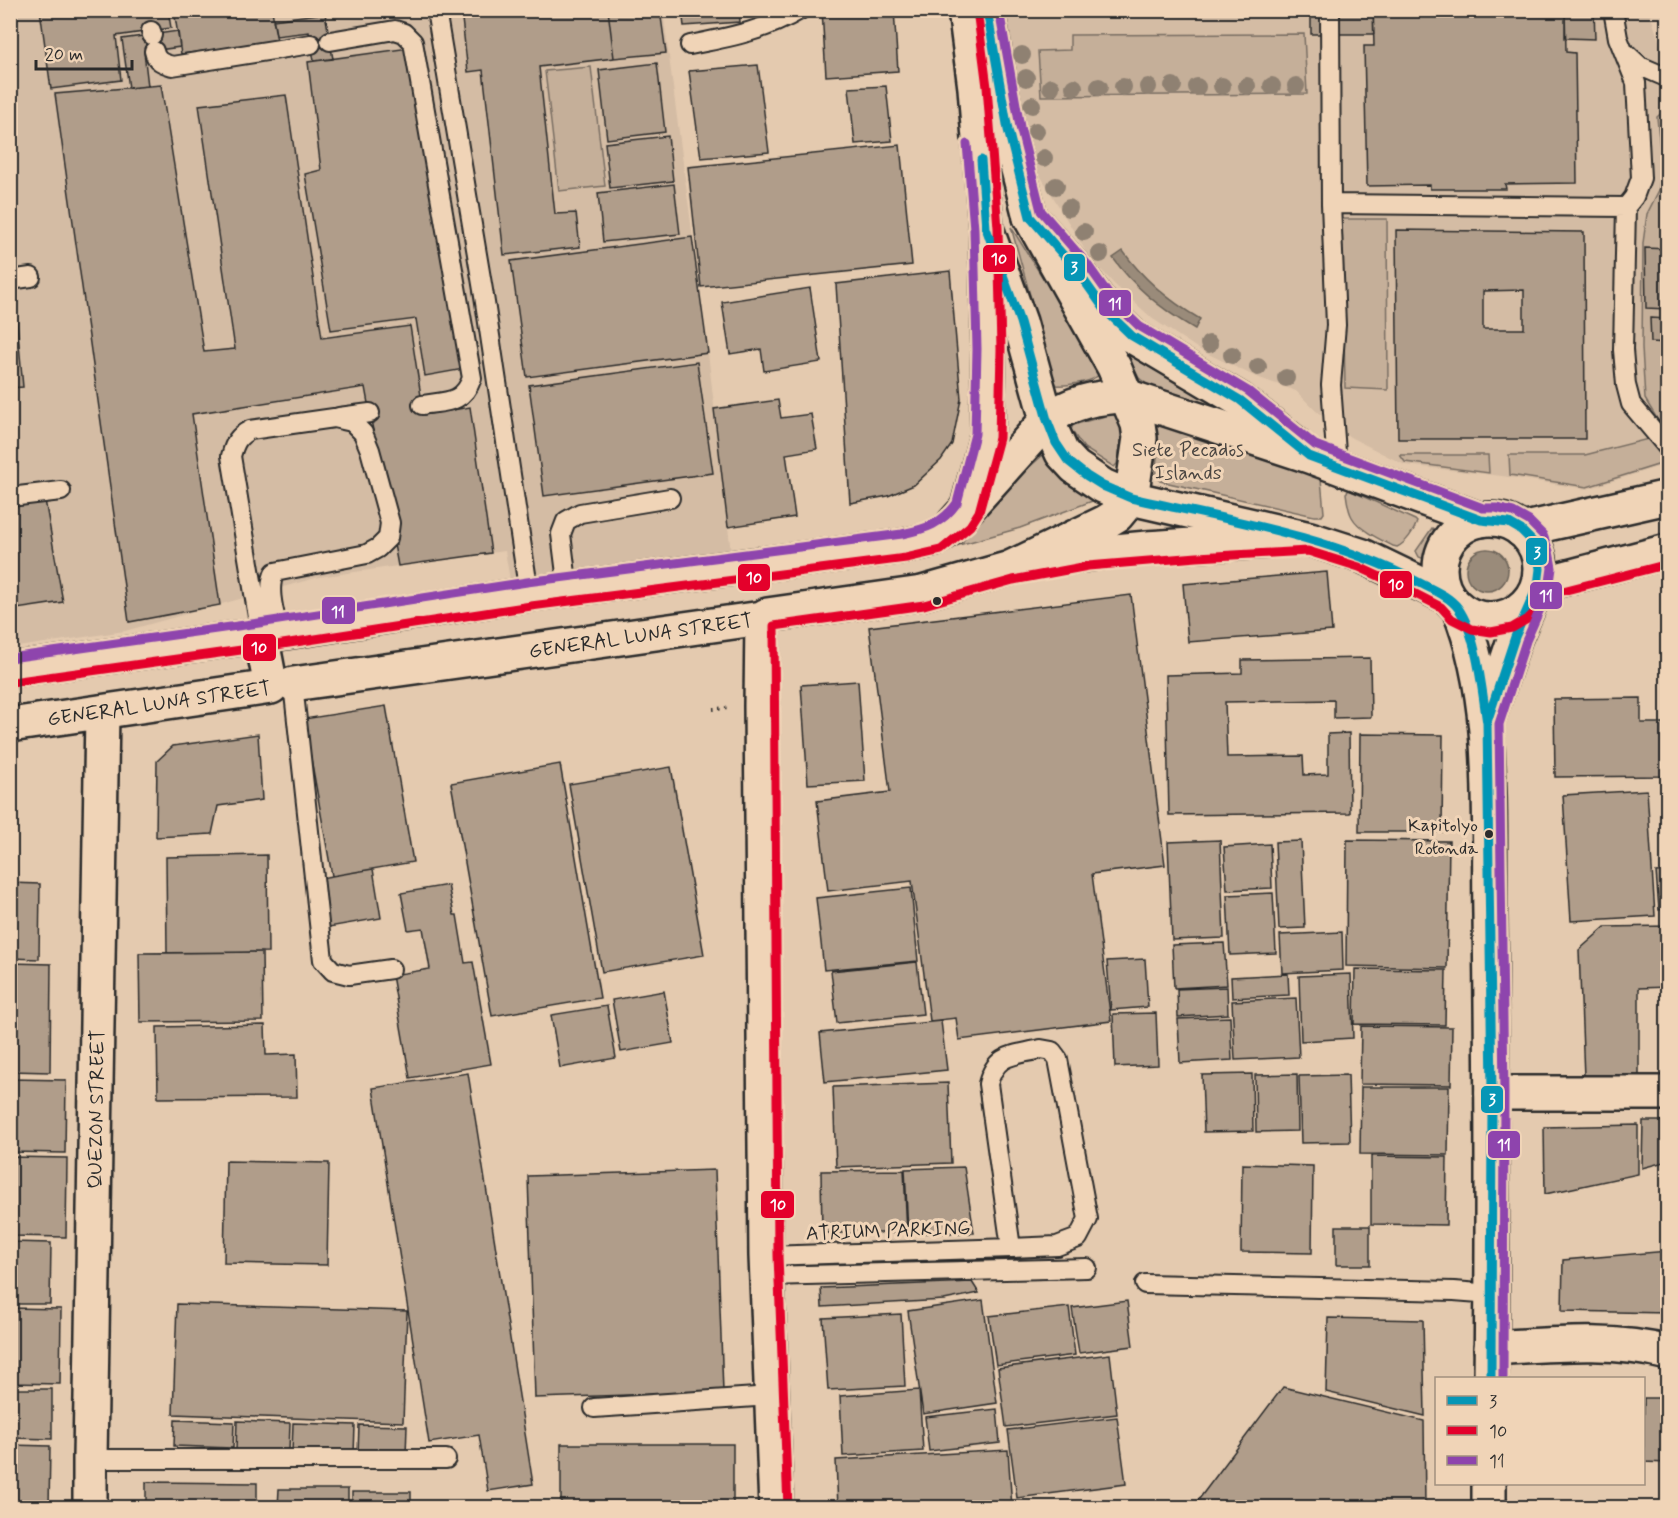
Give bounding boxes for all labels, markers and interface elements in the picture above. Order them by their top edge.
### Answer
scale bar [36,33,132,71]
text: 20 m [45,43,83,67]
line badge: 10 [982,244,1016,273]
text: 10 [991,249,1007,270]
line badge: 3 [1063,253,1086,282]
text: 3 [1070,258,1078,279]
line badge: 11 [1098,289,1132,317]
text: 11 [1108,294,1122,315]
park label: Siete Pecados Islands [1132,437,1244,487]
line badge: 3 [1525,537,1548,566]
text: 3 [1533,543,1541,564]
line badge: 10 [737,563,771,592]
text: 10 [746,568,762,589]
line badge: 10 [1379,570,1413,599]
text: 10 [1388,575,1404,596]
line badge: 11 [1529,581,1563,610]
text: 11 [1539,586,1553,607]
unlabelled marker [931,595,943,607]
line badge: 11 [321,596,356,625]
text: 11 [331,602,345,623]
street label: GENERAL LUNA STREET [527,607,754,666]
line badge: 10 [242,633,277,662]
text: 10 [251,638,267,659]
street label: GENERAL LUNA STREET [46,675,273,734]
place label: Kapitolyo Rotonda [1408,814,1478,861]
marker: Kapitolyo Rotonda [1483,828,1495,840]
street label: QUEZON STREET [82,1029,112,1189]
line badge: 3 [1480,1085,1504,1114]
text: 3 [1488,1090,1496,1111]
line badge: 11 [1487,1130,1521,1159]
text: 11 [1497,1135,1511,1156]
line badge: 10 [760,1190,795,1219]
text: 10 [770,1195,786,1216]
street label: ATRIUM PARKING [805,1215,971,1248]
legend [1435,1377,1645,1485]
text: 3 [1489,1390,1497,1414]
text: 10 [1489,1420,1507,1444]
text: 11 [1489,1450,1505,1474]

